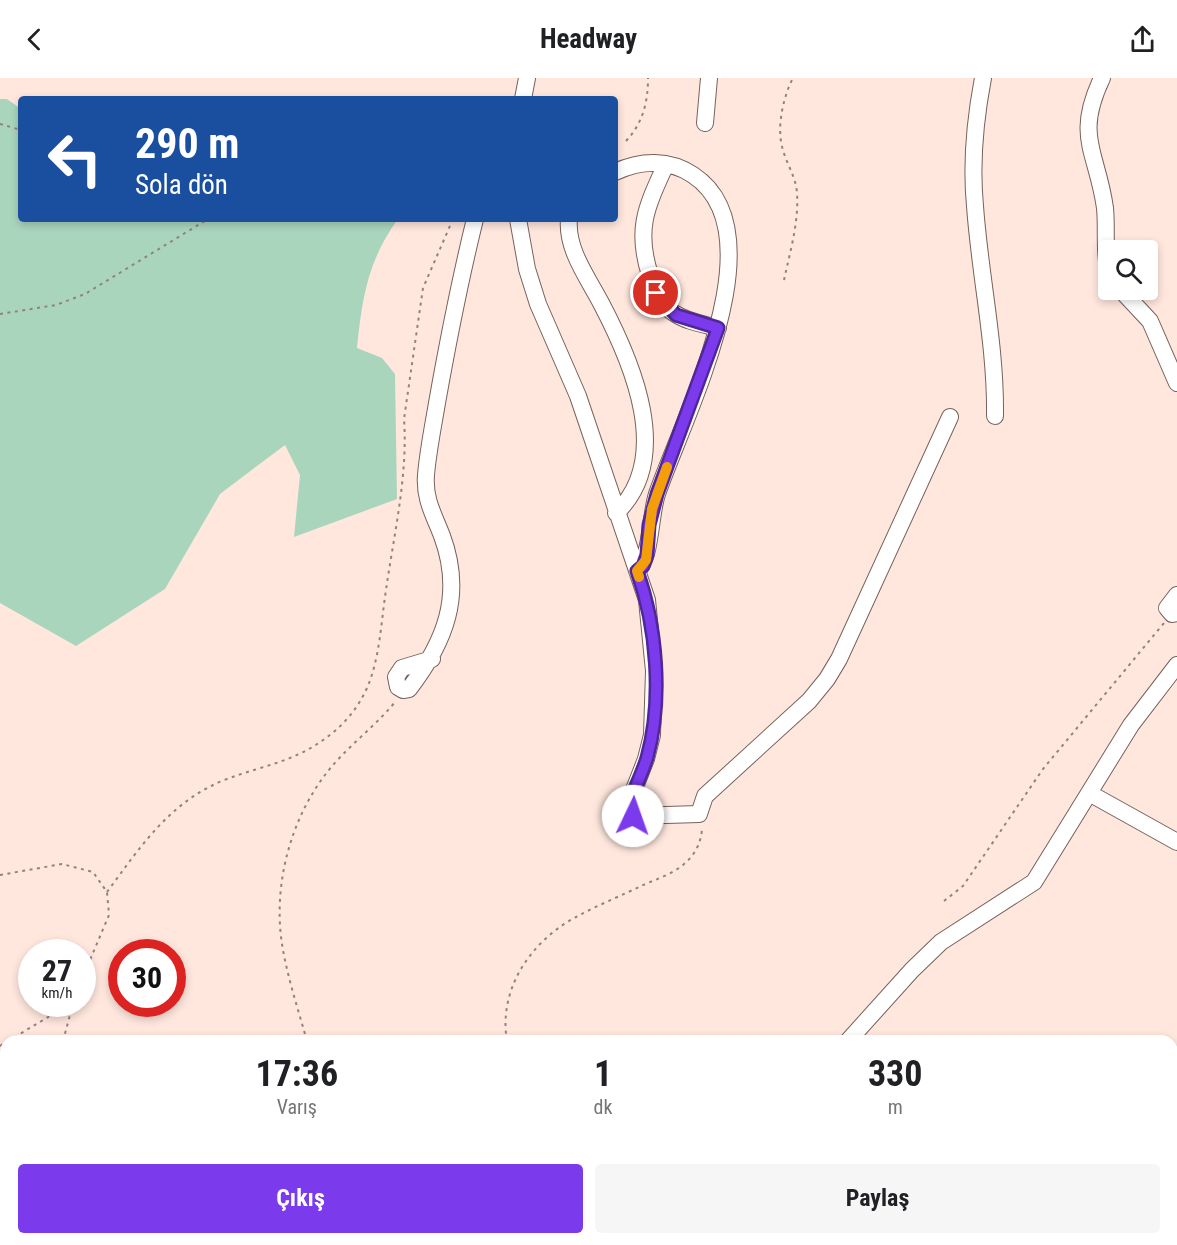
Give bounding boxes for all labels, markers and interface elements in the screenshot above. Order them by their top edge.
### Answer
icon: back [18,23,51,56]
text: Headway [540,23,637,55]
icon: share [1126,23,1159,56]
text: 290 m [135,119,240,168]
icon: left [36,120,114,198]
text: Sola dön [135,169,228,201]
map controls [1098,240,1158,300]
button: search [1098,240,1158,300]
pin [630,267,681,318]
icon: arrive [639,276,672,309]
position arrow [601,784,665,848]
speed limit sign: 30 [108,939,186,1017]
text: 27 [42,953,72,988]
text: km/h [42,984,72,1002]
text: 17:36 [255,1053,338,1095]
text: 1 [594,1053,612,1095]
text: 330 [868,1053,923,1095]
text: Varış [277,1095,317,1119]
text: dk [594,1095,612,1119]
text: m [888,1095,903,1119]
button: Çıkış [18,1164,583,1233]
button: Paylaş [595,1164,1160,1233]

